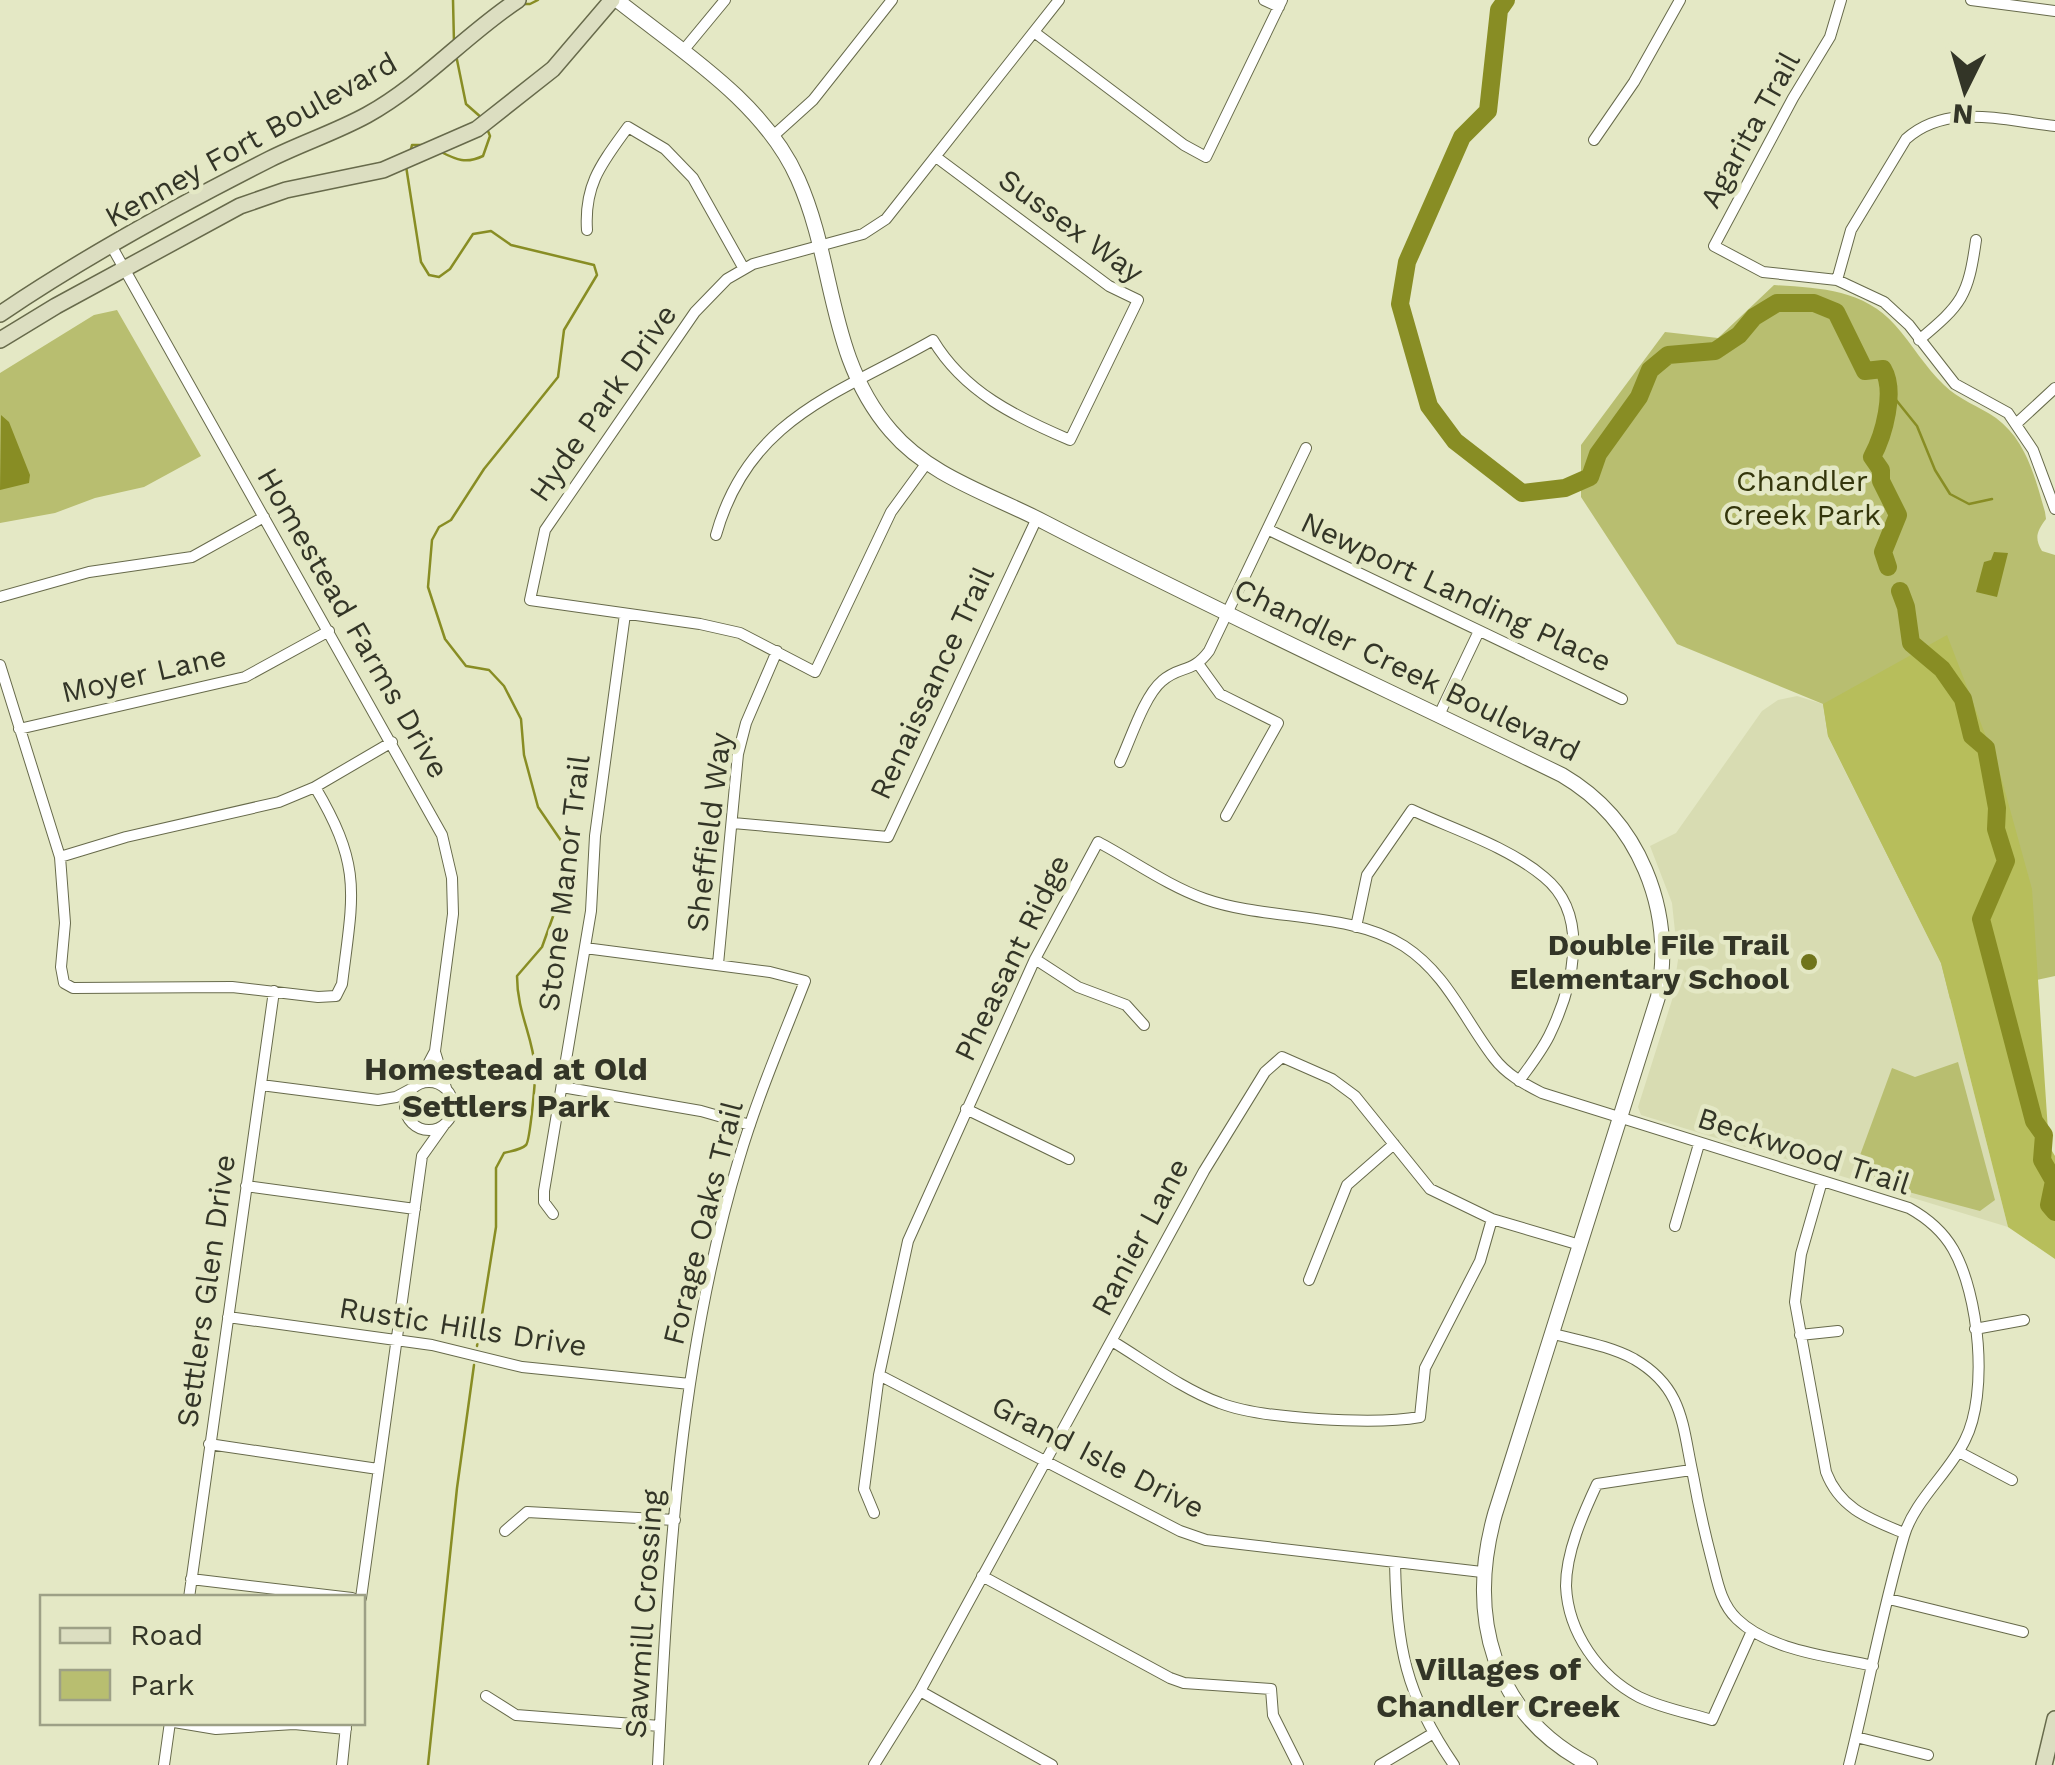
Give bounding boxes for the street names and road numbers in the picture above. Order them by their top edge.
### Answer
street label: Kenney Fort Boulevard [99,45,403,234]
street label: Agarita Trail [1692,46,1807,214]
street label: Sussex Way [992,161,1151,290]
street label: Hyde Park Drive [522,297,684,508]
street label: Homestead Farms Drive [250,461,457,784]
street label: Newport Landing Place [1295,504,1617,679]
street label: Renaissance Trail [862,561,1001,805]
street label: Chandler Creek Boulevard [1229,570,1586,769]
street label: Moyer Lane [58,638,230,709]
street label: Sheffield Way [679,730,738,934]
street label: Stone Manor Trail [530,753,597,1013]
street label: Pheasant Ridge [947,849,1077,1067]
street label: Forage Oaks Trail [655,1097,750,1349]
street label: Beckwood Trail [1693,1100,1915,1201]
street label: Settlers Glen Drive [169,1152,242,1430]
street label: Ranier Lane [1083,1152,1196,1322]
street label: Rustic Hills Drive [337,1290,590,1363]
street label: Grand Isle Drive [986,1388,1210,1525]
street label: Sawmill Crossing [617,1488,670,1740]

